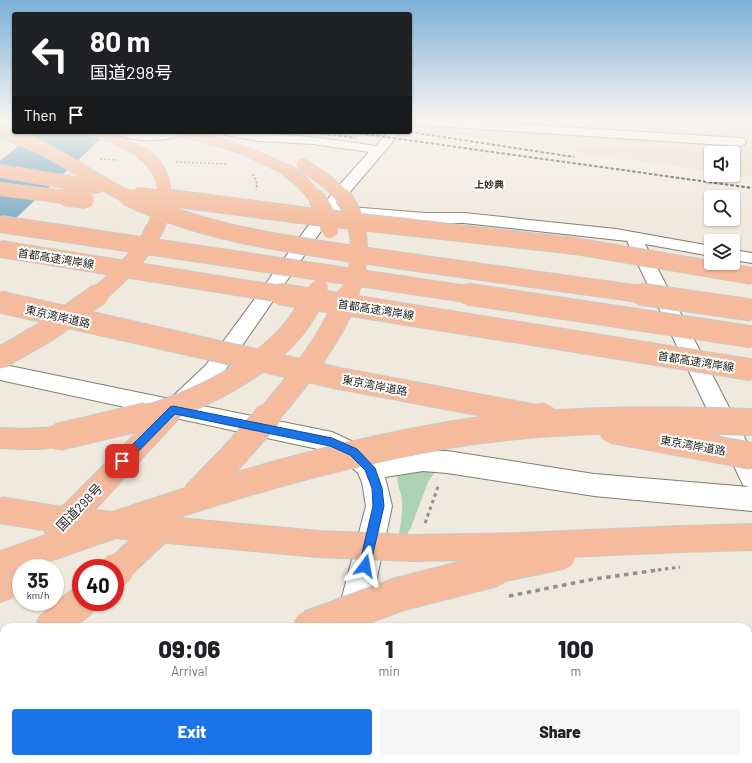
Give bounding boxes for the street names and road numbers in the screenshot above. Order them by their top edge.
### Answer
street label: 首都高速湾岸線 [17,246,95,270]
street label: 首都高速湾岸線 [337,297,415,321]
street label: 東京湾岸道路 [24,302,92,330]
street label: 首都高速湾岸線 [657,349,735,373]
street label: 東京湾岸道路 [341,372,409,398]
street label: 東京湾岸道路 [659,433,727,457]
street label: 国道298号 [53,480,105,534]

